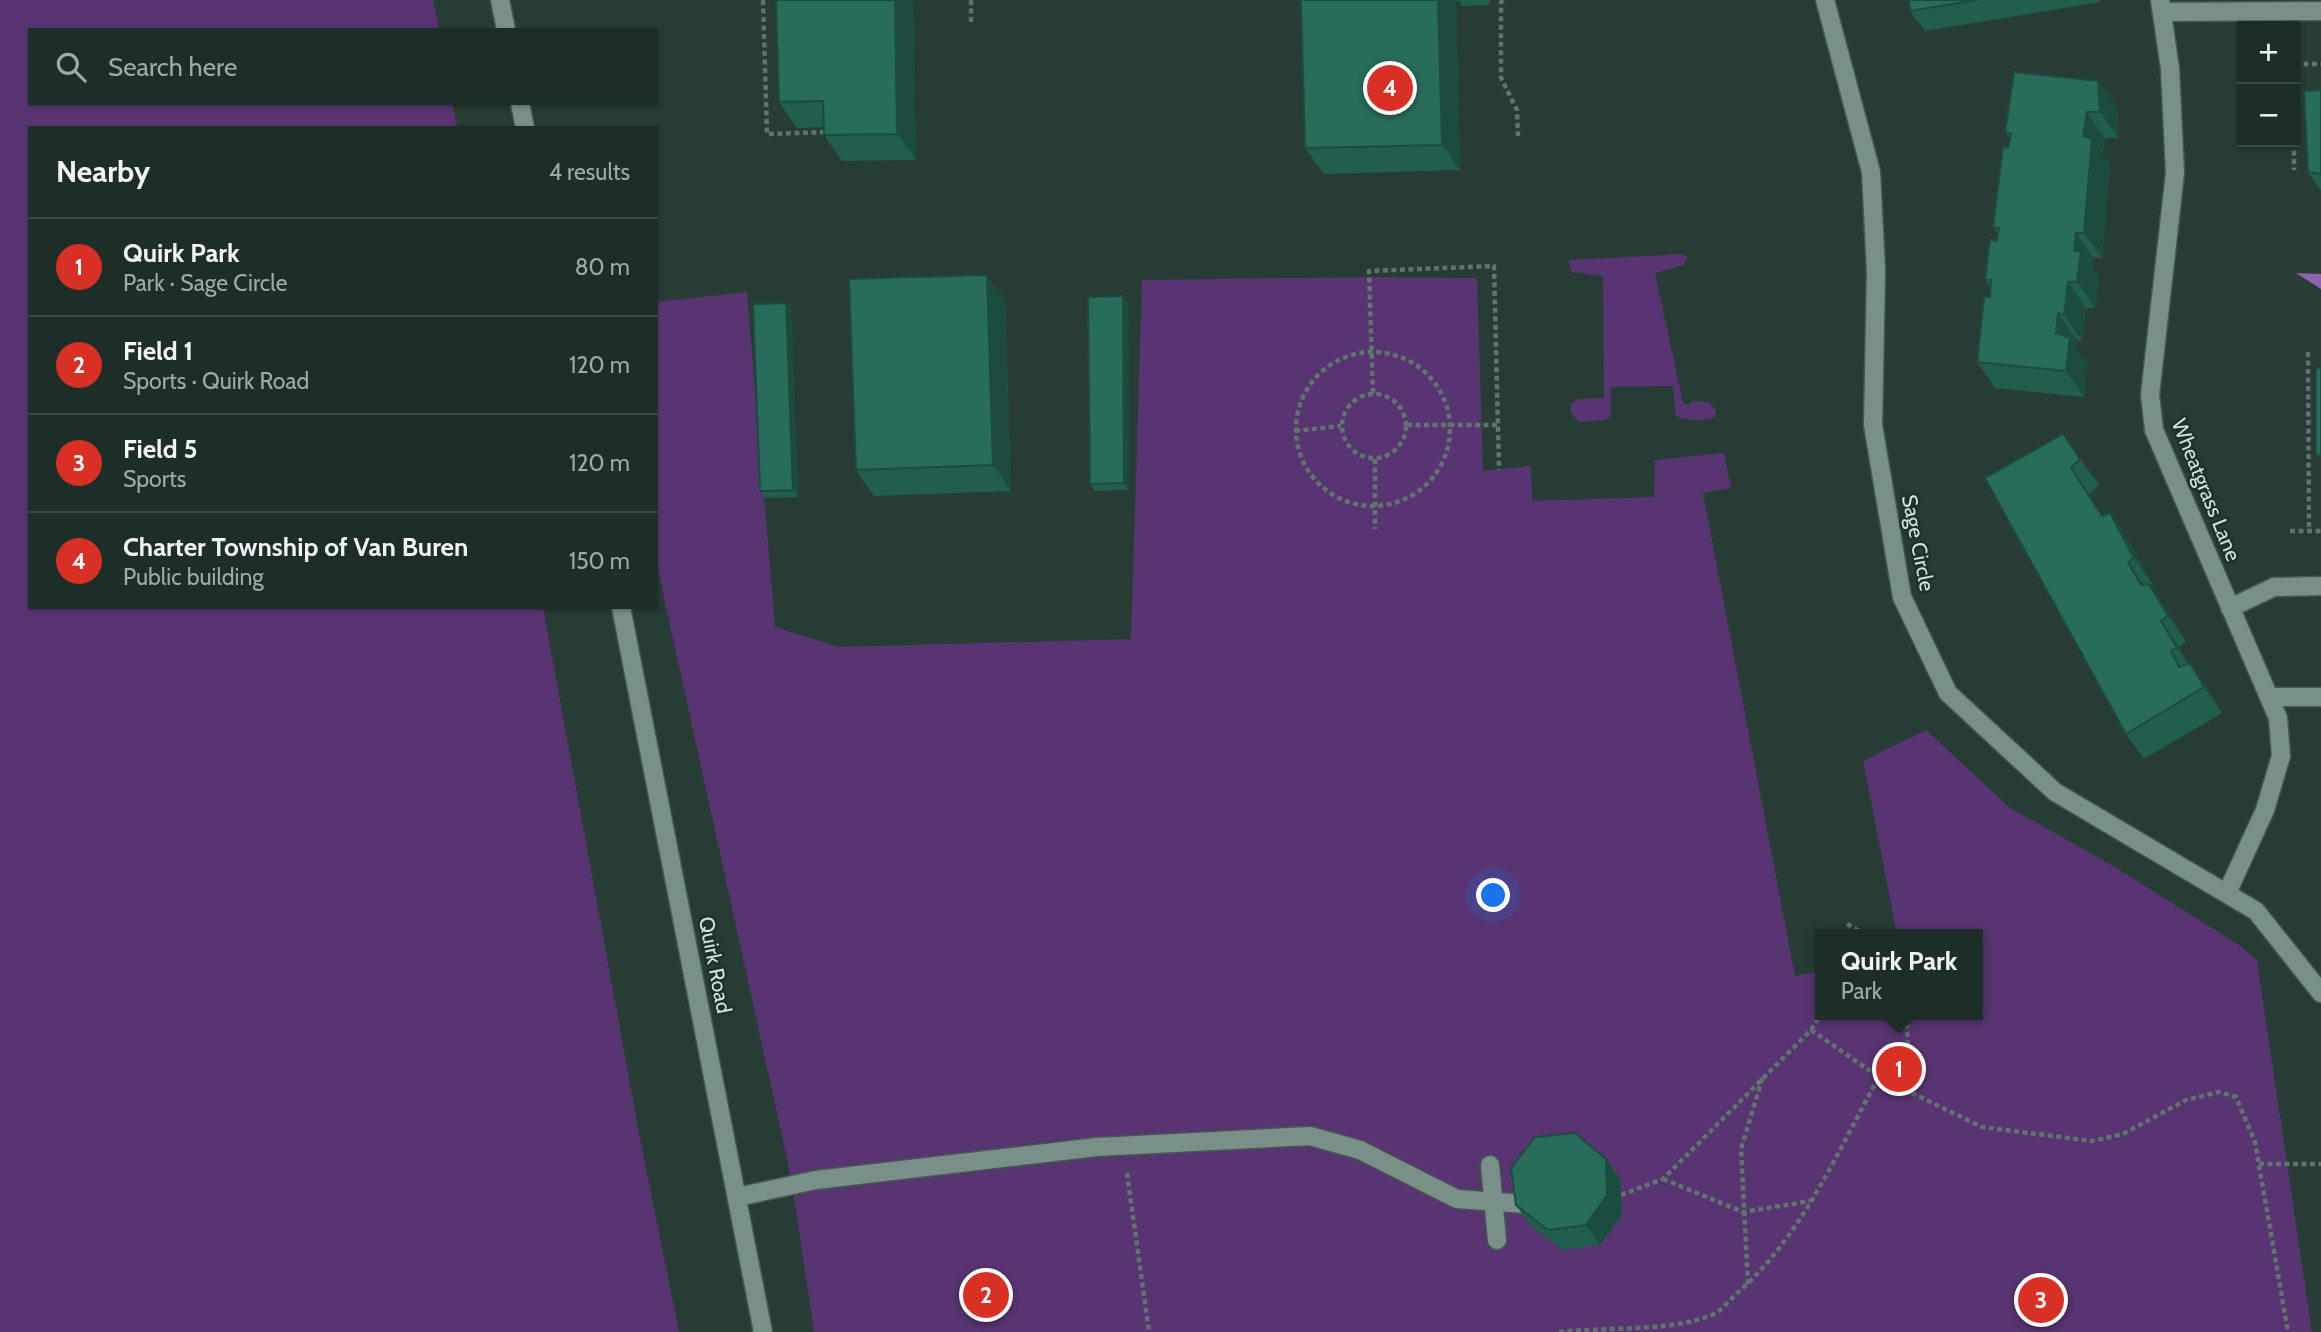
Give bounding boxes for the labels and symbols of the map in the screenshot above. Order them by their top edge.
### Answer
pin: 4 [1367,62,1413,114]
street label: Wheatgrass Lane [2167,415,2246,565]
street label: Sage Circle [1897,493,1940,594]
your location [1476,878,1510,912]
street label: Quirk Road [694,914,737,1015]
pin: 1 [1876,1043,1922,1095]
pin: 2 [963,1269,1009,1321]
pin: 3 [2018,1274,2064,1326]

